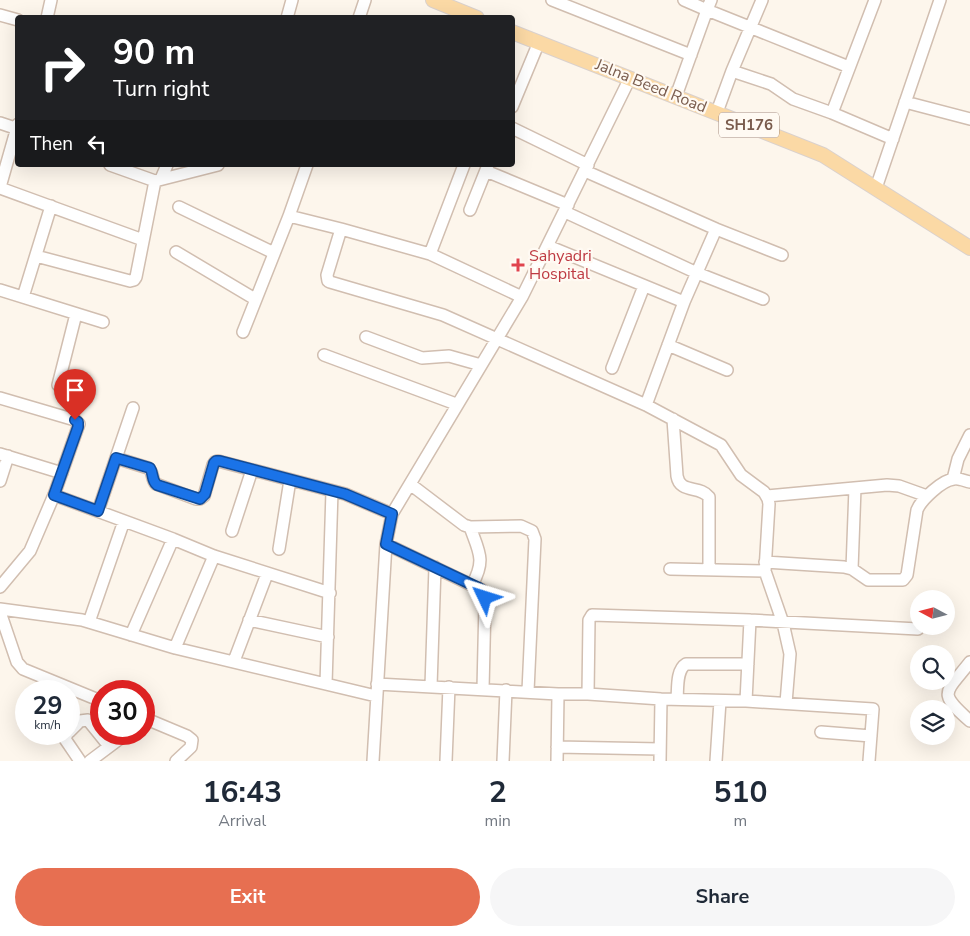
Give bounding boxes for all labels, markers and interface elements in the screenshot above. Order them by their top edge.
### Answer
text: 90 m [113,29,195,76]
icon: right [30,35,95,100]
street label: Jalna Beed Road [591,53,710,118]
text: Turn right [113,74,209,104]
road number: SH176 [719,112,779,138]
icon: left [83,130,111,158]
text: Then [30,131,73,157]
place label: Sahyadri Hospital [529,245,592,285]
marker: Sahyadri Hospital [511,258,525,272]
pin [54,369,96,420]
icon: arrive [61,376,89,404]
position arrow [458,571,510,623]
north arrow [910,590,955,635]
map controls [910,590,955,745]
button: search [910,645,955,690]
speed limit sign: 30 [90,680,155,745]
text: 29 [32,689,63,723]
button: layers [910,700,955,745]
text: km/h [34,717,61,733]
text: 16:43 [203,772,282,813]
text: 2 [489,772,507,813]
text: 510 [713,772,767,813]
text: Arrival [218,810,266,832]
text: min [484,810,511,832]
text: m [734,810,747,832]
button: Exit [15,868,480,926]
button: Share [490,868,955,926]

